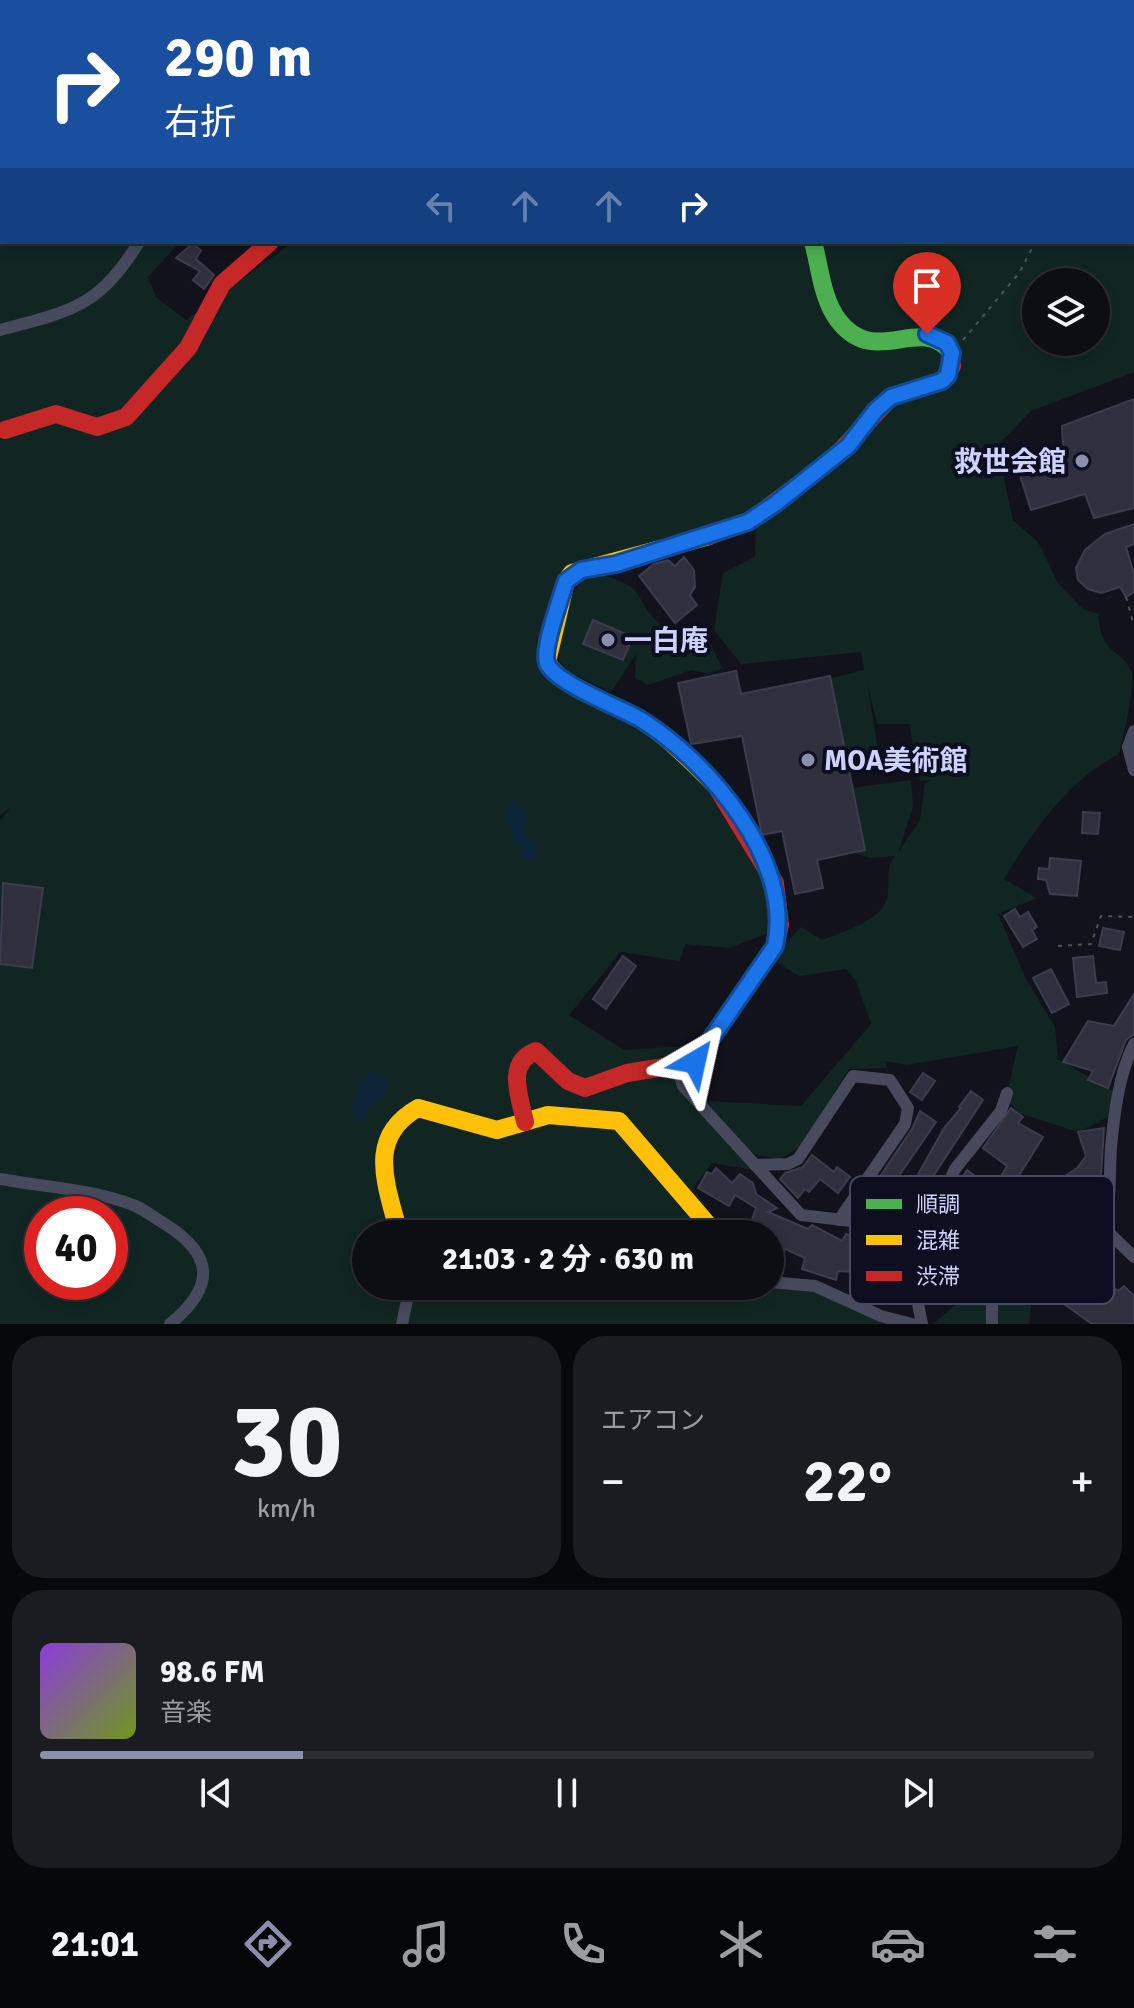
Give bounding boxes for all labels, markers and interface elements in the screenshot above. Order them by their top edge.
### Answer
text: 290 m [164,23,312,92]
icon: right [32,32,136,136]
text: 右折 [164,100,236,145]
icon: left [419,184,463,228]
icon: ahead [503,184,547,228]
icon: ahead [587,184,631,228]
icon: right [671,184,715,228]
pin [893,252,961,334]
icon: arrive [905,264,949,308]
map controls [1022,268,1110,356]
button: layers [1022,268,1110,356]
place label: 救世会館 [954,445,1066,479]
marker: 救世会館 [1073,452,1091,470]
place label: 一白庵 [624,624,708,658]
marker: 一白庵 [599,631,617,649]
place label: MOA美術館 [824,744,968,778]
marker: MOA美術館 [799,751,817,769]
position arrow [653,1020,737,1104]
legend [850,1176,1114,1304]
text: 順調 [916,1191,960,1218]
speed limit sign: 40 [24,1196,128,1300]
text: 混雑 [916,1227,960,1254]
text: 21:03 · 2 分 · 630 m [442,1241,694,1278]
text: 渋滞 [916,1263,960,1290]
text: 30 [230,1377,343,1505]
text: エアコン [601,1405,705,1437]
text: 22° [803,1445,892,1519]
text: − [601,1455,625,1509]
text: + [1070,1455,1094,1509]
text: km/h [257,1493,316,1525]
text: 98.6 FM [160,1654,265,1691]
text: 音楽 [160,1697,212,1729]
icon: previous [194,1771,238,1815]
icon: pause [545,1771,589,1815]
icon: next [896,1771,940,1815]
icon: directions [240,1916,296,1972]
icon: music [398,1916,454,1972]
icon: phone [555,1916,611,1972]
icon: climate [713,1916,769,1972]
icon: car [870,1916,926,1972]
icon: filters [1027,1916,1083,1972]
text: 21:01 [51,1922,139,1967]

